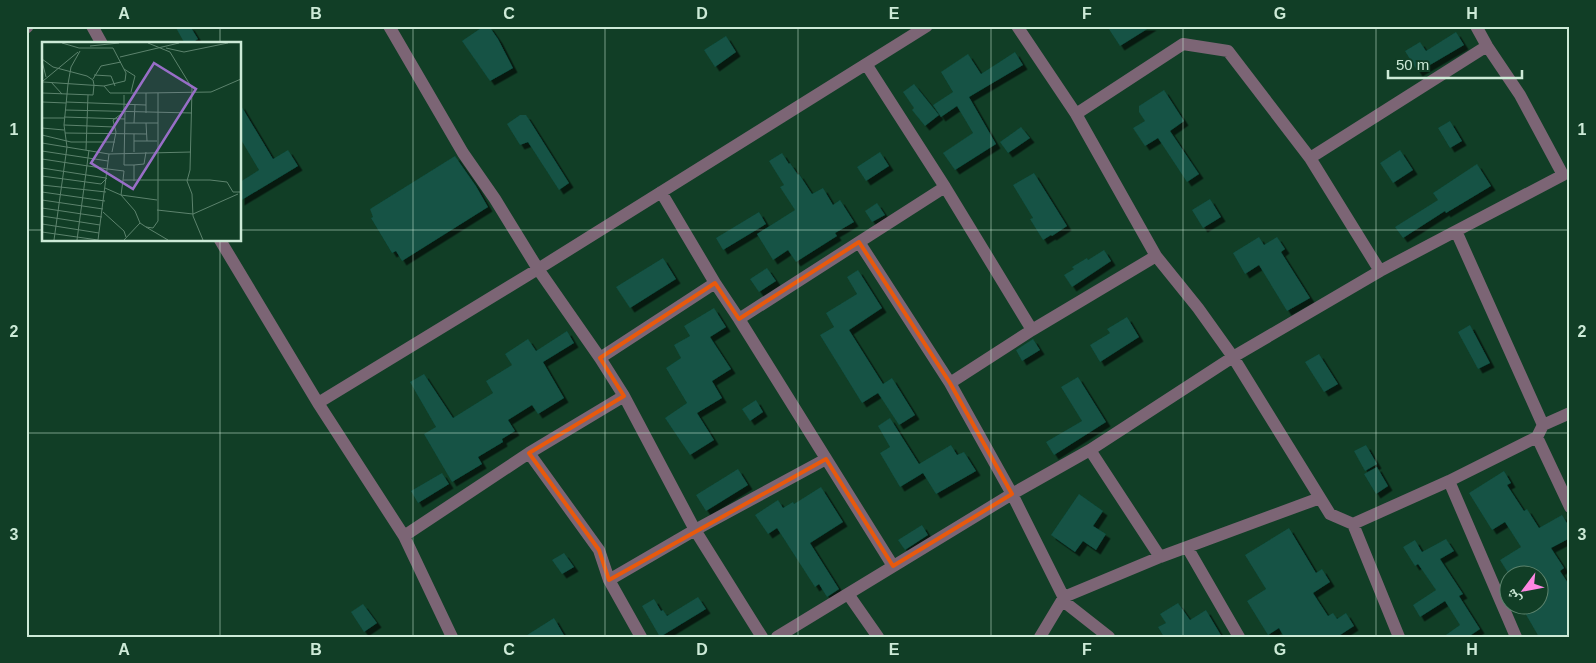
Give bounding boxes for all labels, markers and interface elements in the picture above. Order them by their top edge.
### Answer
text: A [118,5,130,22]
text: B [310,5,322,22]
text: C [503,5,515,22]
text: D [696,5,708,22]
text: E [889,5,900,22]
text: F [1082,5,1092,22]
text: G [1274,5,1286,22]
text: H [1466,5,1478,22]
inset map [42,42,241,241]
scale bar [1388,48,1522,80]
text: 50 m [1396,56,1429,73]
text: 1 [10,121,19,138]
text: 1 [1578,121,1587,138]
text: 2 [10,323,19,340]
text: 2 [1578,323,1587,340]
text: 3 [10,526,19,543]
text: 3 [1578,526,1587,543]
north arrow [1498,566,1548,616]
text: ش [1502,586,1525,607]
text: A [118,641,130,658]
text: B [310,641,322,658]
text: C [503,641,515,658]
text: D [696,641,708,658]
text: E [889,641,900,658]
text: F [1082,641,1092,658]
text: G [1274,641,1286,658]
text: H [1466,641,1478,658]

